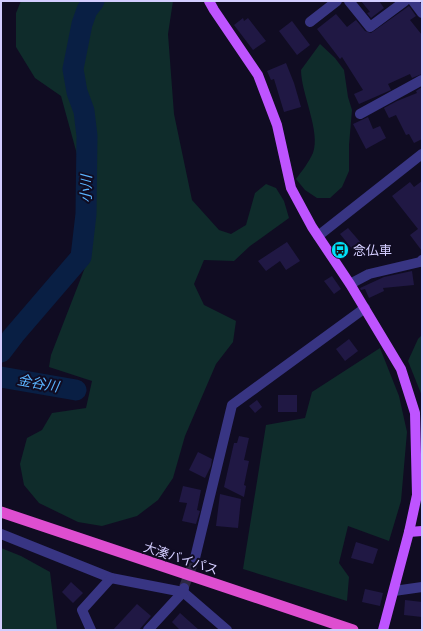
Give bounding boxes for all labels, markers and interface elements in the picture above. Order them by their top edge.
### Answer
water label: 小川 [77,173,94,203]
bus stop icon: 念仏車 [330,240,350,260]
place label: 念仏車 [353,242,392,258]
water label: 金谷川 [16,370,62,395]
street label: 大湊バイパス [142,538,220,578]

